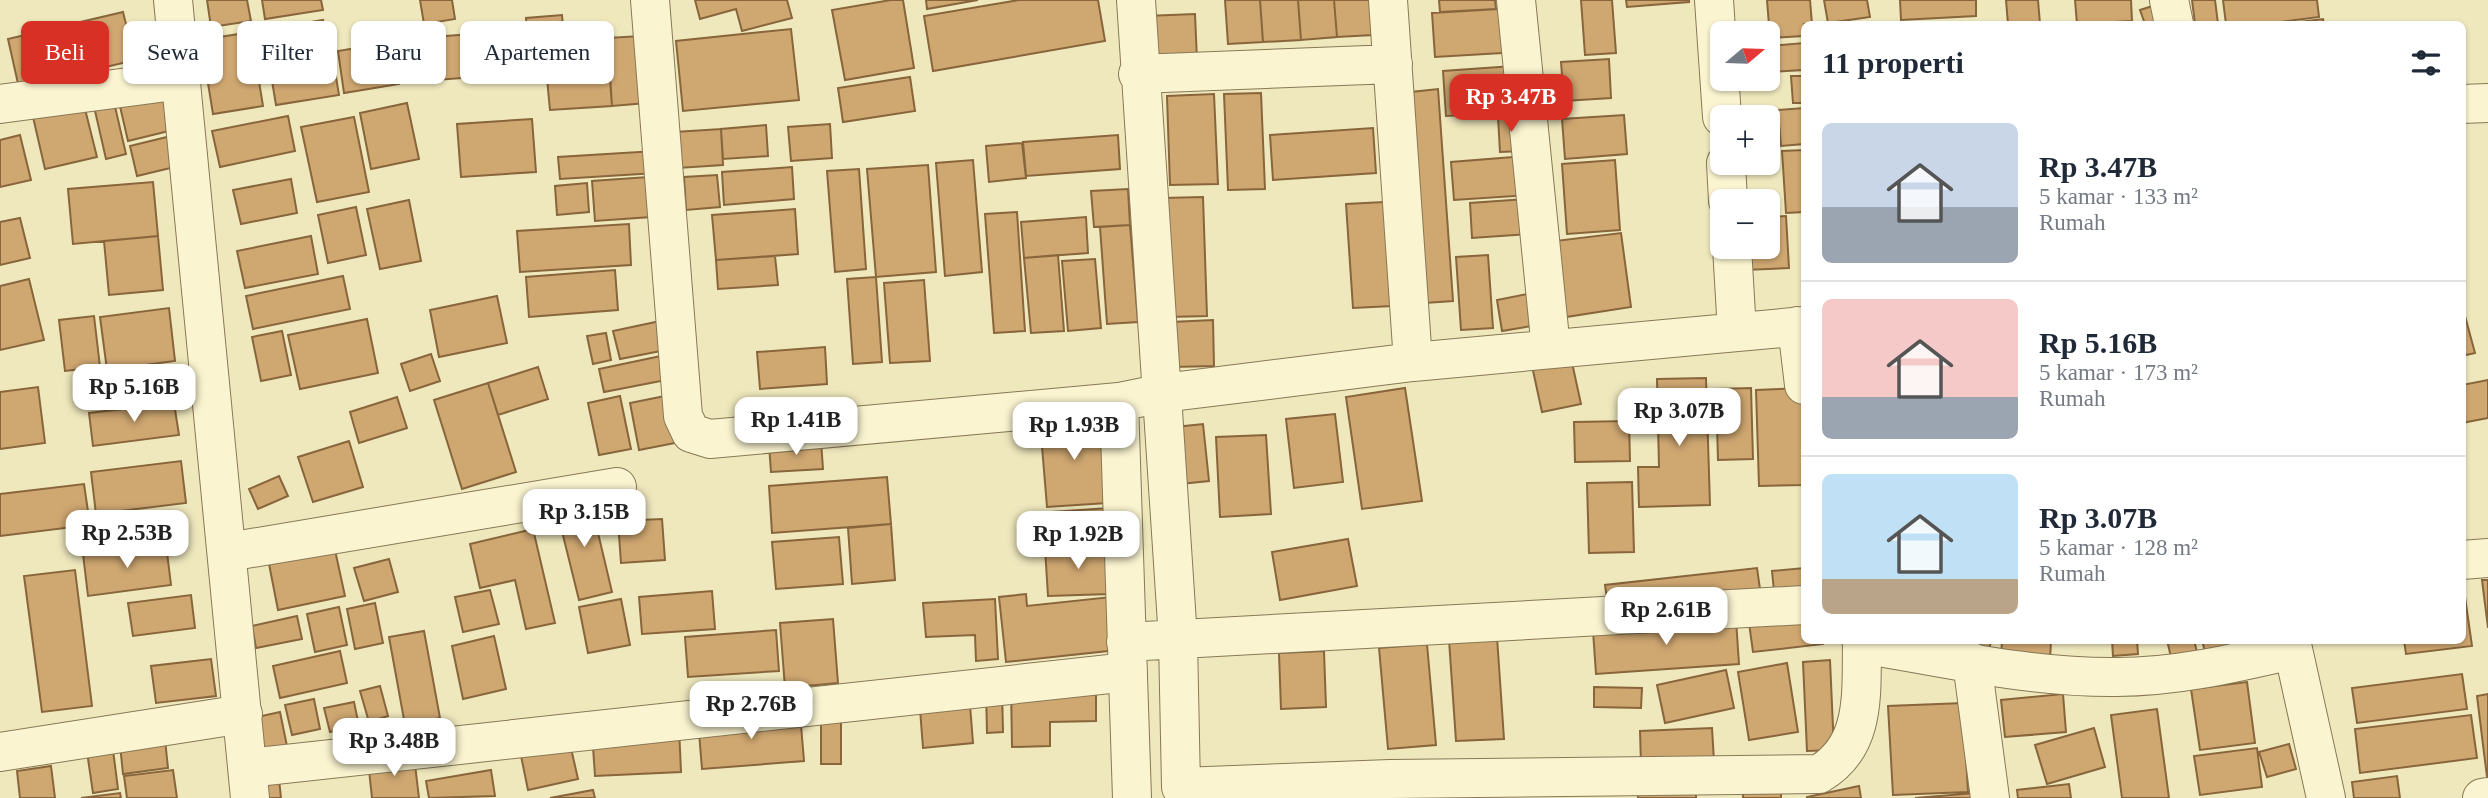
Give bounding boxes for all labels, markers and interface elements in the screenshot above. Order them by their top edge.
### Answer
chip: Beli [21,21,109,84]
chip: Sewa [123,21,223,84]
chip: Filter [237,21,337,84]
chip: Baru [351,21,446,84]
chip: Apartemen [460,21,614,84]
north arrow [1710,21,1780,91]
map controls [1710,21,1780,259]
icon: filters [2407,44,2445,82]
text: 11 properti [1822,46,1964,79]
pin: Rp 3.47B [1439,74,1583,134]
text: Rp 3.47B [1466,84,1556,109]
button: + [1710,105,1780,175]
text: Rp 3.47B [2039,150,2157,183]
icon: home [1878,151,1962,235]
text: 5 kamar · 133 m² [2039,184,2198,209]
button: − [1710,189,1780,259]
text: Rumah [2039,210,2105,235]
text: Rp 5.16B [2039,326,2157,359]
icon: home [1878,327,1962,411]
text: 5 kamar · 173 m² [2039,360,2198,385]
pin: Rp 5.16B [62,364,206,424]
text: Rp 5.16B [89,374,179,399]
text: Rumah [2039,386,2105,411]
pin: Rp 3.07B [1607,388,1751,448]
pin: Rp 1.41B [724,398,868,457]
text: Rp 3.07B [1634,398,1724,423]
pin: Rp 1.93B [1002,402,1146,462]
text: Rp 1.41B [751,407,841,432]
text: Rp 1.93B [1029,412,1119,437]
pin: Rp 3.15B [512,490,656,549]
text: Rp 3.15B [539,499,629,524]
text: Rp 3.07B [2039,501,2157,534]
icon: home [1878,502,1962,586]
pin: Rp 2.53B [55,510,199,570]
pin: Rp 1.92B [1006,512,1150,571]
text: Rp 2.53B [82,520,172,545]
text: Rp 1.92B [1033,521,1123,546]
text: 5 kamar · 128 m² [2039,535,2198,560]
text: Rumah [2039,561,2105,586]
pin: Rp 2.61B [1594,588,1738,647]
text: Rp 2.61B [1621,597,1711,622]
pin: Rp 2.76B [679,682,823,741]
text: Rp 2.76B [706,691,796,716]
pin: Rp 3.48B [322,718,466,778]
text: Rp 3.48B [349,728,439,753]

